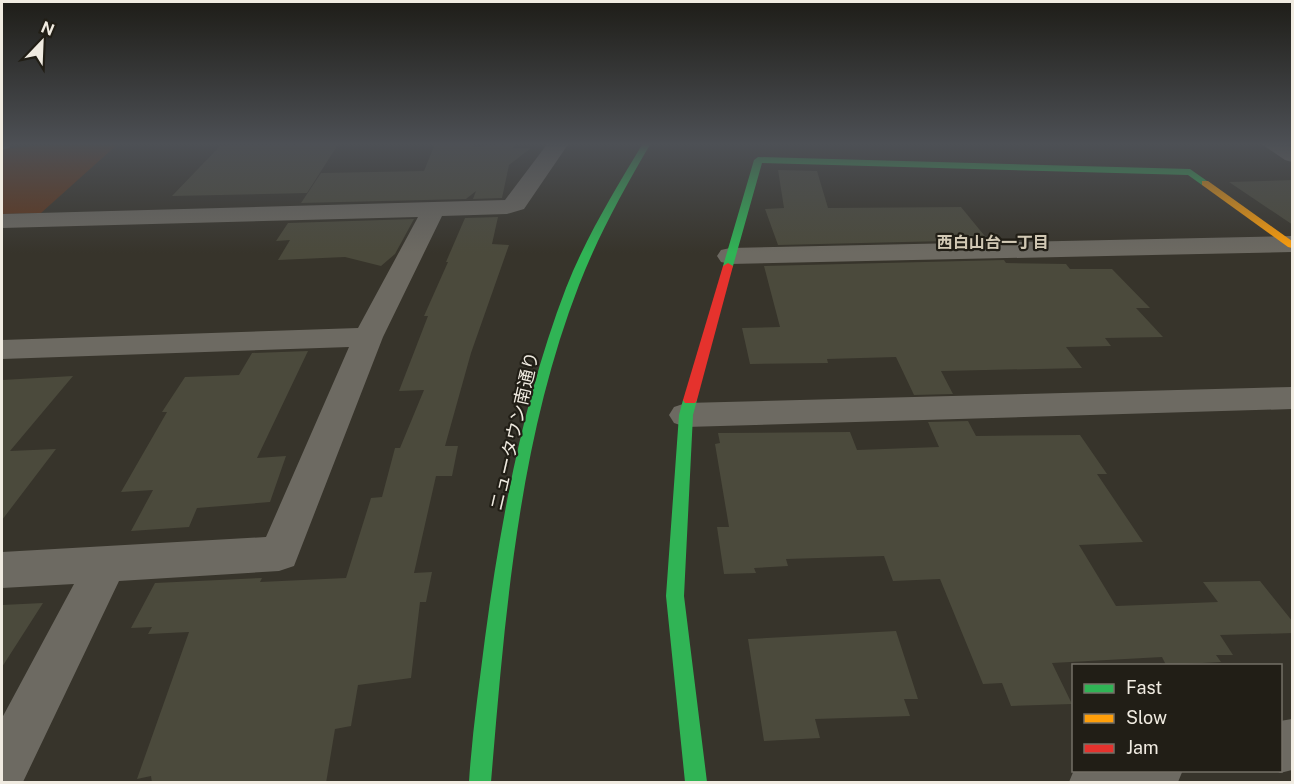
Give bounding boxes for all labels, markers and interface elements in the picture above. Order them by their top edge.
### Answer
north arrow [12,12,72,72]
text: N [38,17,57,40]
district label: 西白山台一丁目 [937,233,1049,252]
street label: ニュータウン南通り [486,350,542,512]
legend [1072,664,1282,772]
text: Fast [1126,677,1162,698]
text: Slow [1126,707,1167,728]
text: Jam [1126,737,1159,758]

